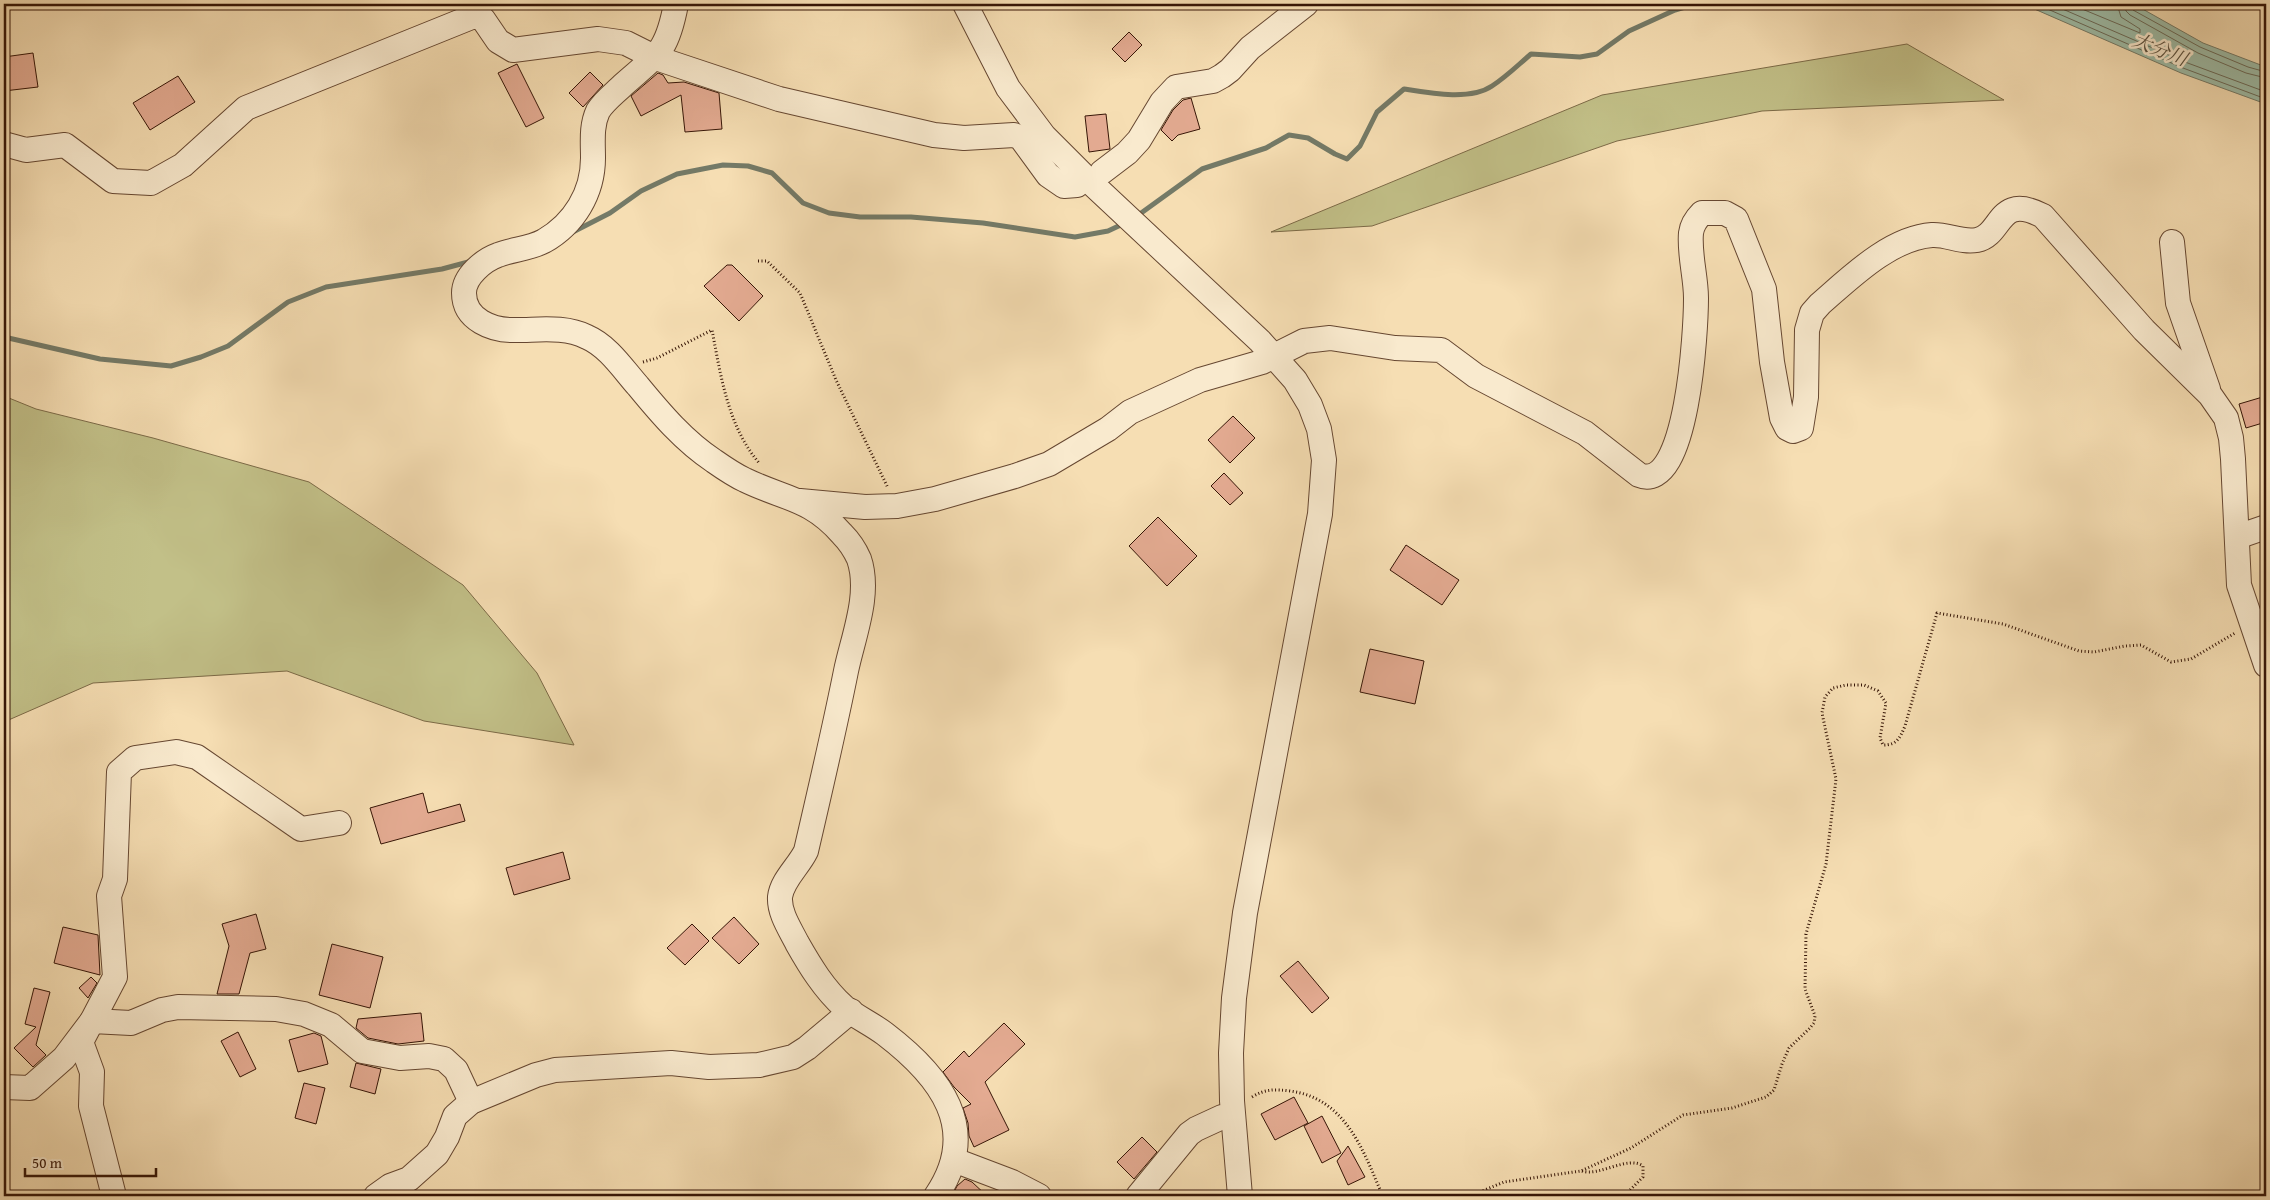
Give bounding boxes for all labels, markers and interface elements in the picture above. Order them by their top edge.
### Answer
water label: 大分川 [2128,25,2194,73]
scale bar [25,1145,156,1177]
text: 50 m [32,1152,63,1173]

